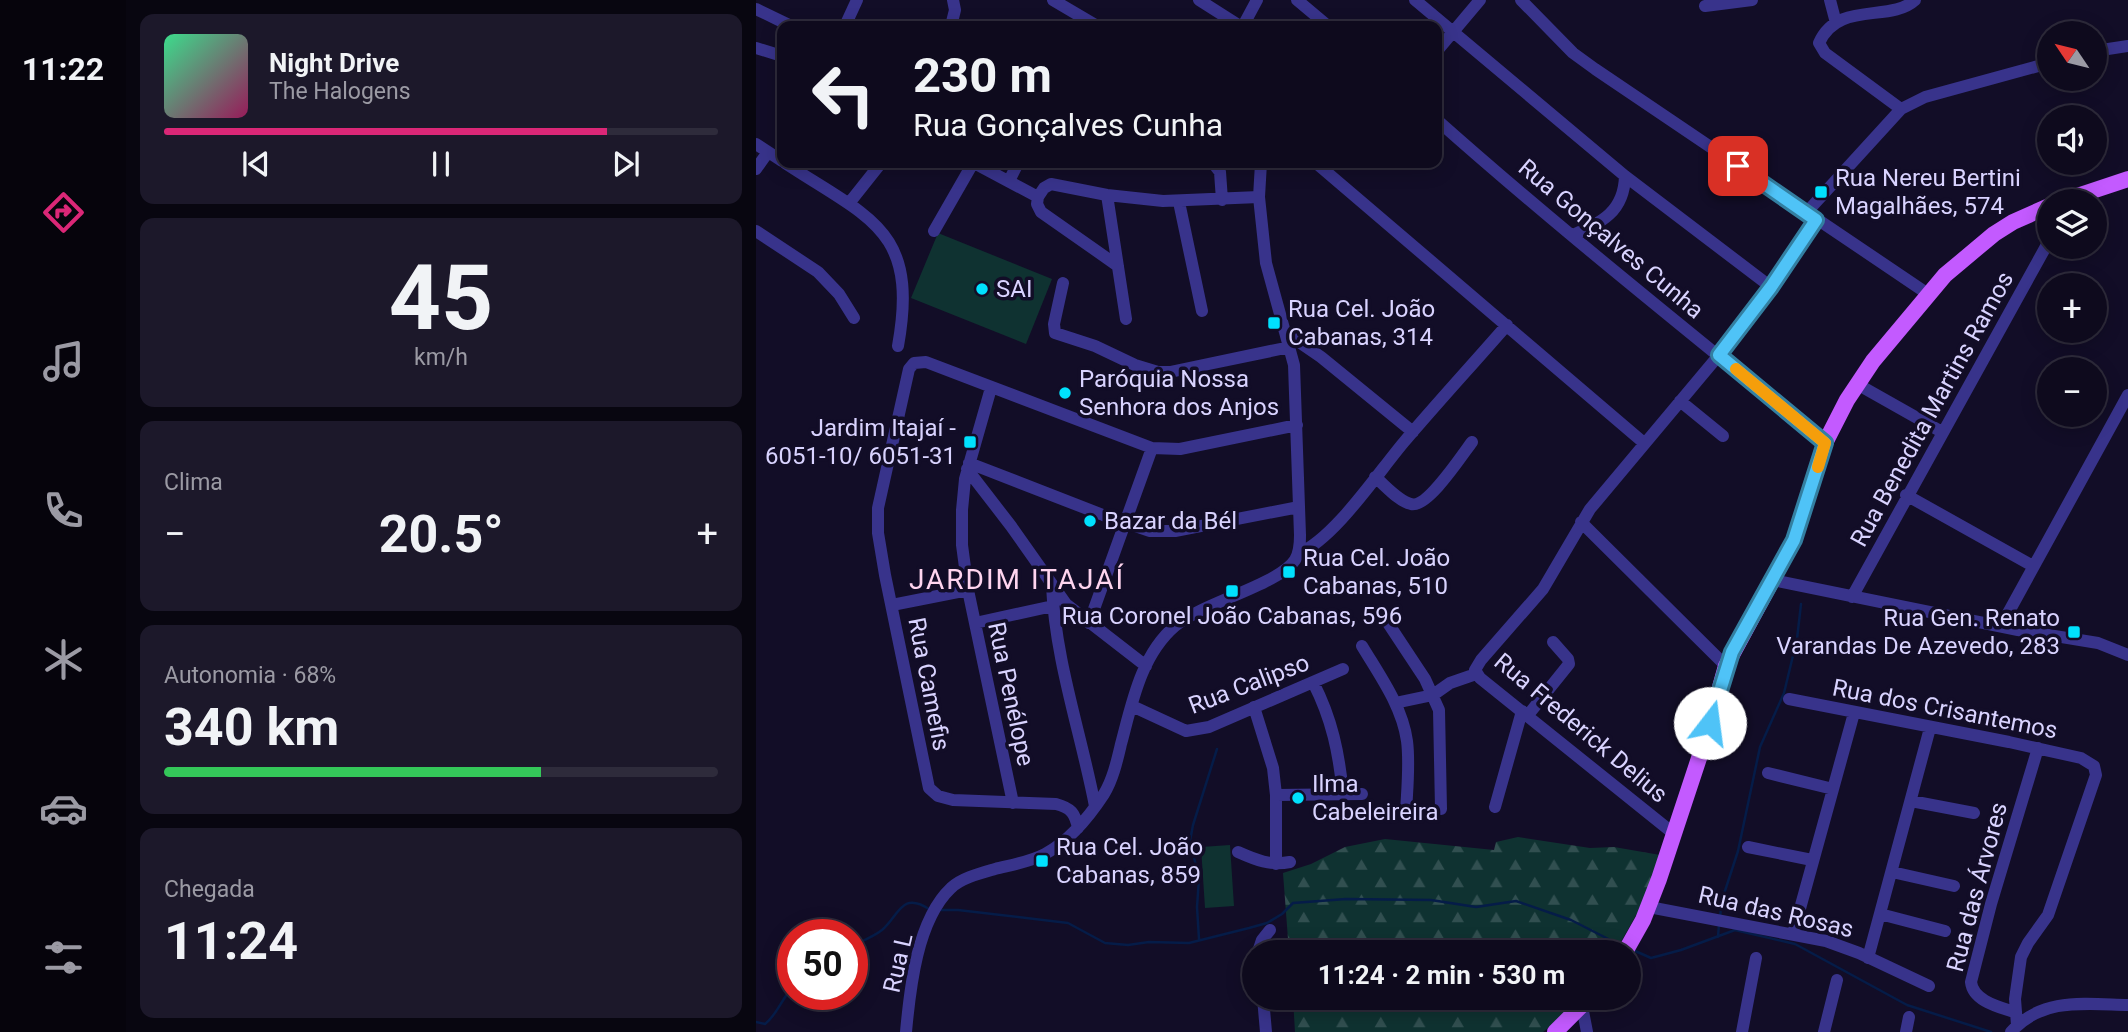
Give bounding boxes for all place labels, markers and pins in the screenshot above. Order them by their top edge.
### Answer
pin [1708,136,1768,196]
place label: Rua Nereu Bertini Magalhães, 574 [1835,164,2021,220]
marker: Rua Nereu Bertini Magalhães, 574 [1813,184,1829,200]
place label: SAI [996,275,1032,303]
marker: SAI [974,281,990,297]
place label: Rua Cel. João Cabanas, 314 [1288,295,1435,351]
marker: Rua Cel. João Cabanas, 314 [1266,315,1282,331]
place label: Paróquia Nossa Senhora dos Anjos [1079,365,1279,421]
marker: Paróquia Nossa Senhora dos Anjos [1057,385,1073,401]
place label: Jardim Itajaí - 6051-10/ 6051-31 [765,414,956,470]
marker: Jardim Itajaí - 6051-10/ 6051-31 [962,434,978,450]
place label: Bazar da Bél [1104,507,1237,535]
marker: Bazar da Bél [1082,513,1098,529]
place label: Rua Cel. João Cabanas, 510 [1303,544,1450,600]
marker: Rua Cel. João Cabanas, 510 [1281,564,1297,580]
marker: Rua Coronel João Cabanas, 596 [1224,583,1240,599]
place label: Rua Coronel João Cabanas, 596 [1062,602,1402,630]
place label: Rua Gen. Renato Varandas De Azevedo, 283 [1776,604,2060,660]
marker: Rua Gen. Renato Varandas De Azevedo, 283 [2066,624,2082,640]
place label: Ilma Cabeleireira [1312,770,1438,826]
marker: Ilma Cabeleireira [1290,790,1306,806]
place label: Rua Cel. João Cabanas, 859 [1056,833,1203,889]
marker: Rua Cel. João Cabanas, 859 [1034,853,1050,869]

